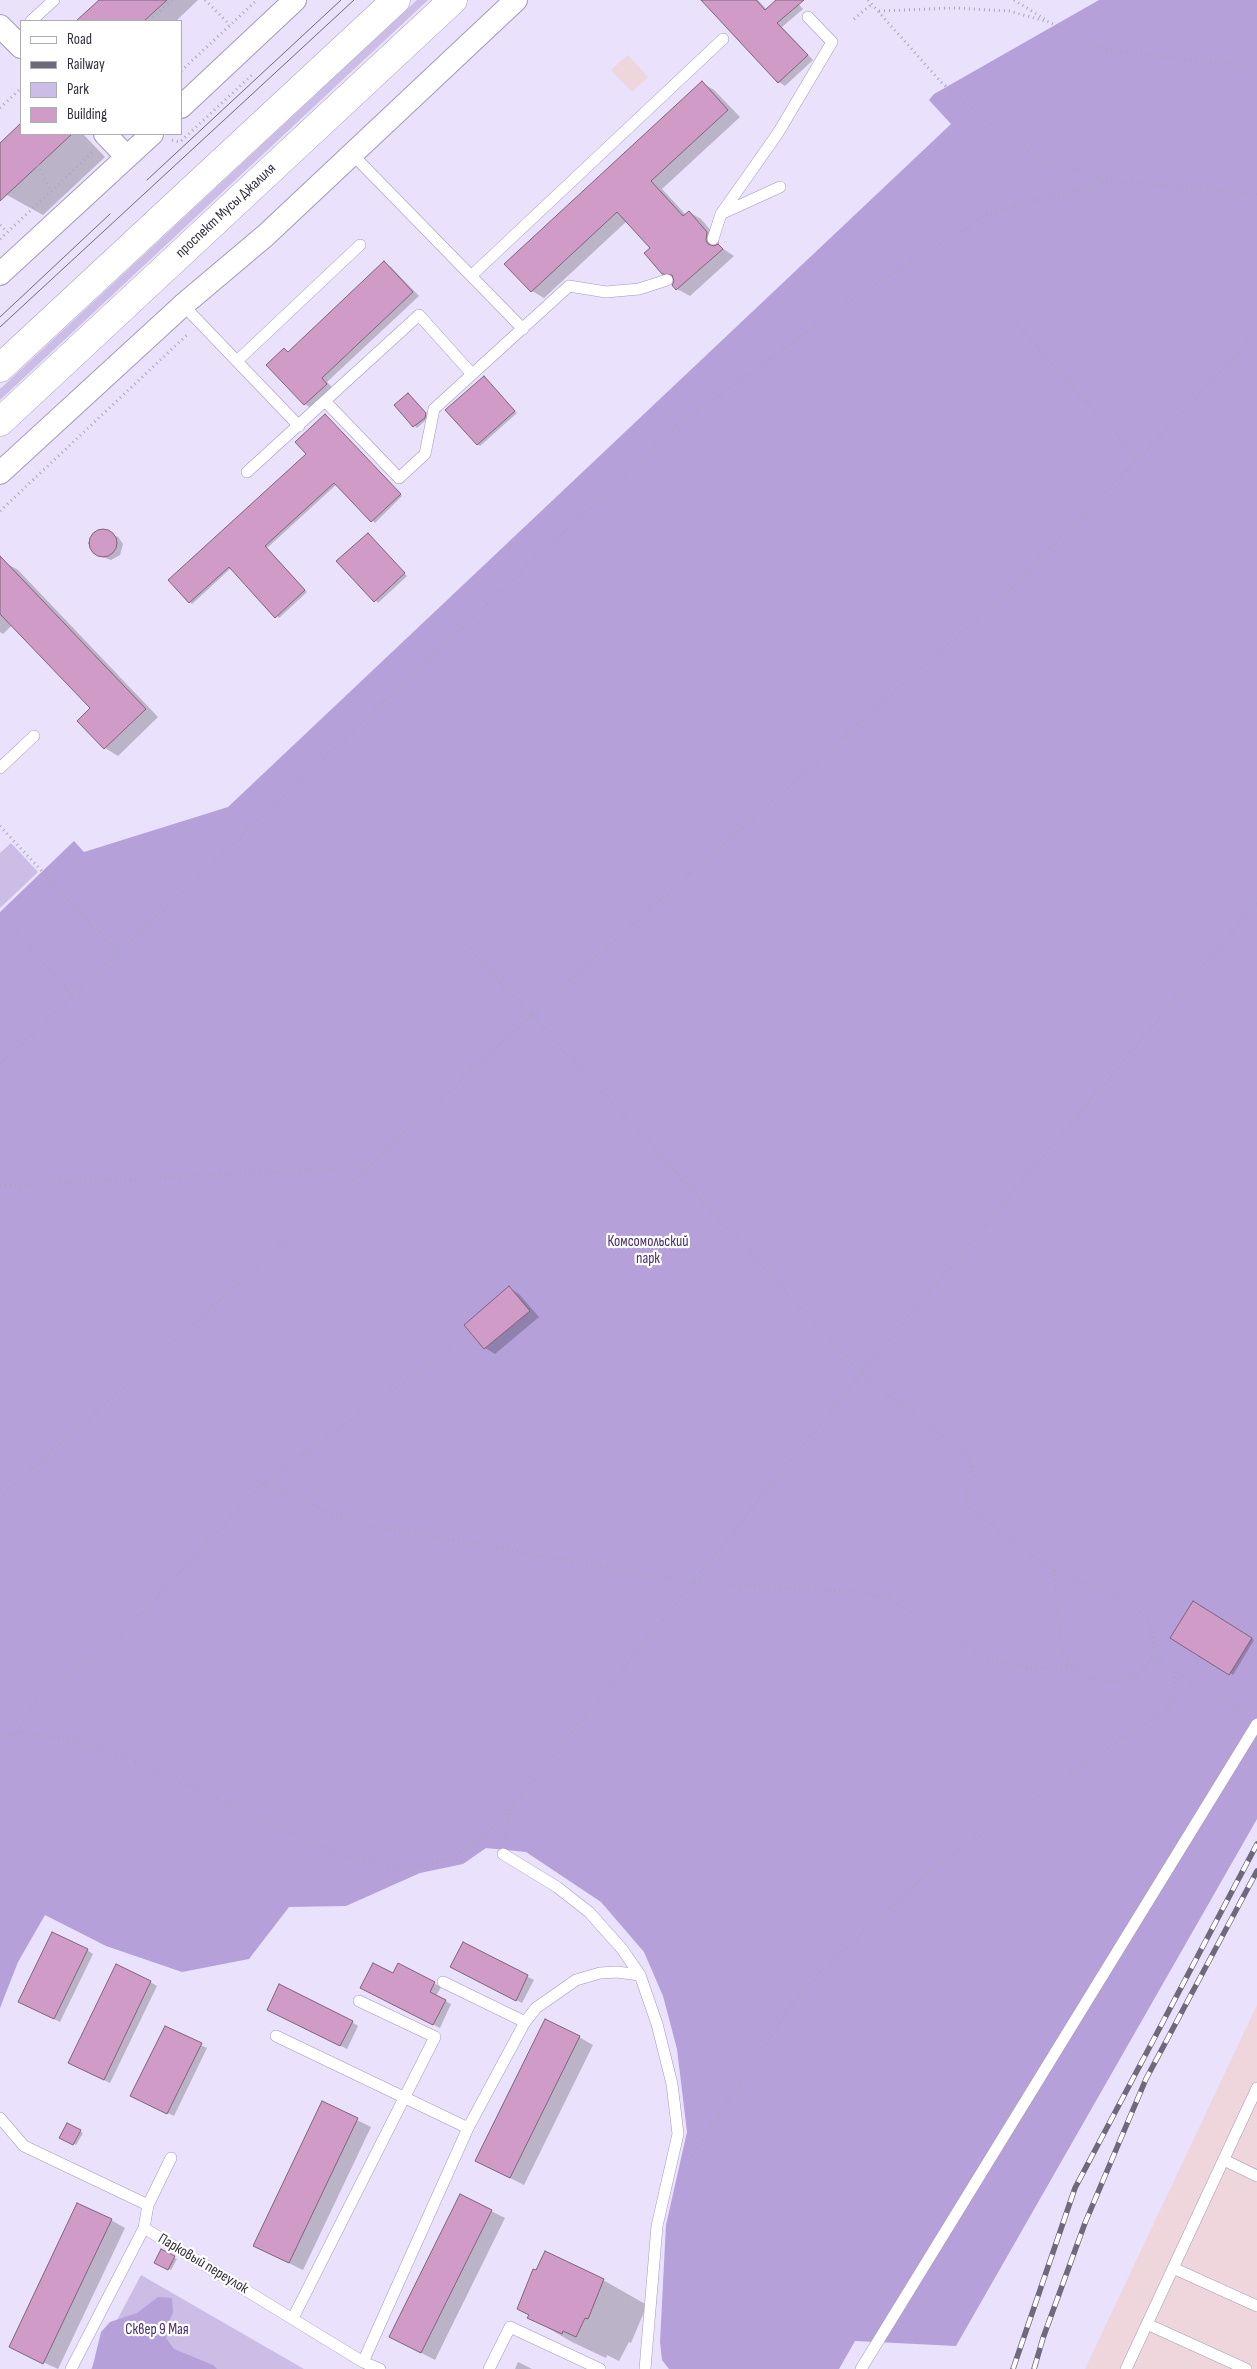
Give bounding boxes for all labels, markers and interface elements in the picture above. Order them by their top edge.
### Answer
legend [20,20,182,135]
text: Road [67,30,92,49]
text: Railway [67,55,105,74]
text: Park [67,80,89,99]
text: Building [67,105,107,124]
street label: проспект Мусы Джалиля [172,160,280,262]
park label: Комсомольский парк [608,1233,688,1268]
street label: Парковый переулок [155,2230,251,2298]
park label: Сквер 9 Мая [125,2321,189,2339]

